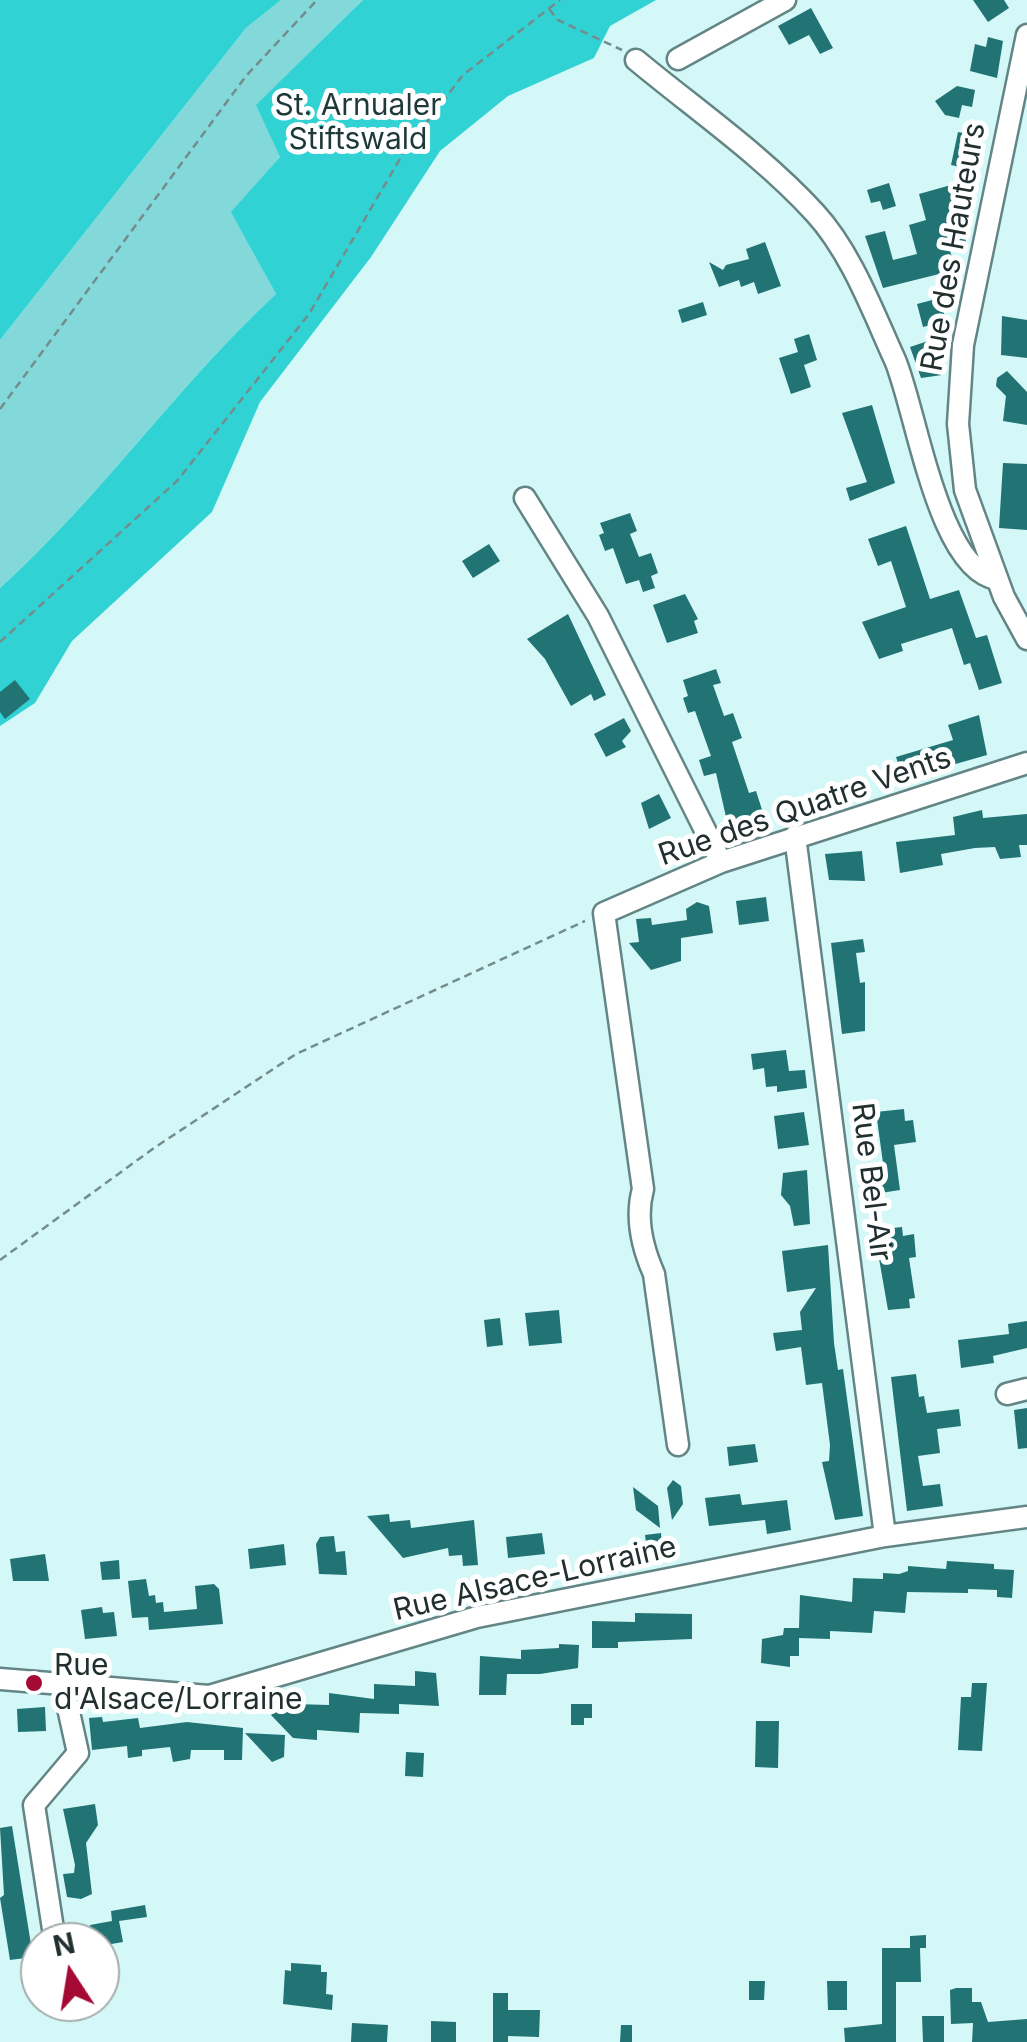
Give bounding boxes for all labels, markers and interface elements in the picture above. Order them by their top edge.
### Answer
park label: St. Arnualer Stiftswald [275,88,441,158]
street label: Rue des Hauteurs [914,120,994,374]
street label: Rue des Quatre Vents [654,740,956,874]
street label: Rue Bel-Air [843,1101,899,1263]
street label: Rue Alsace-Lorraine [390,1529,680,1629]
place label: Rue d'Alsace/Lorraine [54,1648,302,1718]
marker: Rue d'Alsace/Lorraine [23,1672,45,1694]
north arrow [20,1922,120,2022]
text: N [50,1926,78,1963]

